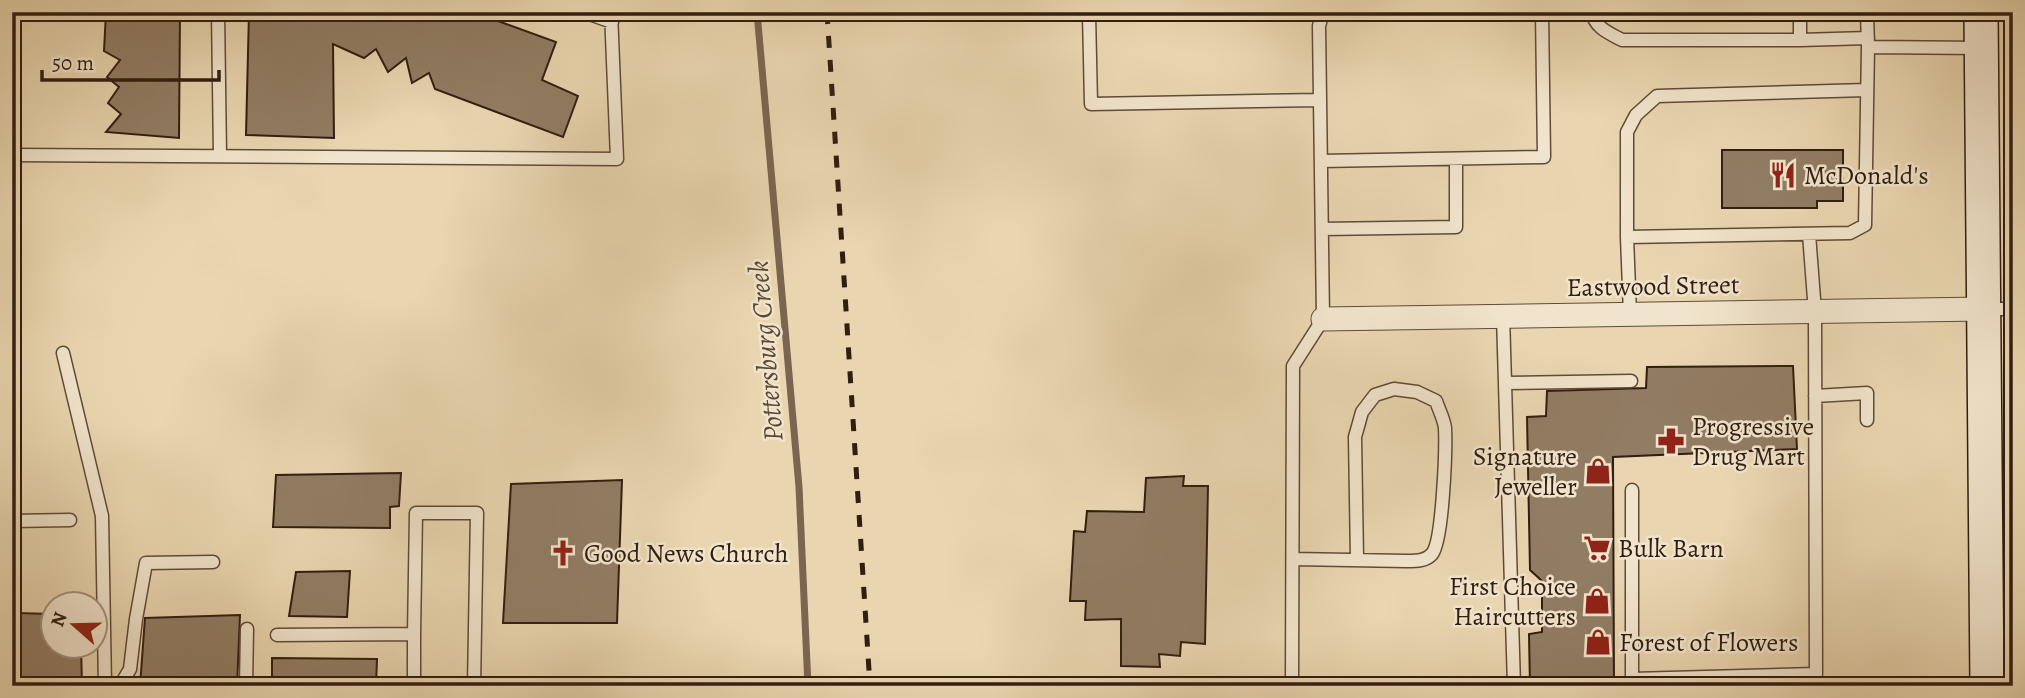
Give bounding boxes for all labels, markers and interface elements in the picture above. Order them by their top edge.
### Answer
scale bar [42,38,219,82]
text: 50 m [52,49,94,77]
place label: McDonald's [1804,158,1929,193]
restaurant icon: McDonald's [1768,160,1798,190]
water label: Pottersburg Creek [739,259,793,443]
street label: Eastwood Street [1566,267,1740,305]
place label: Progressive Drug Mart [1692,409,1814,474]
pharmacy icon: Progressive Drug Mart [1656,426,1686,456]
place label: Signature Jeweller [1473,439,1577,504]
shop icon: Signature Jeweller [1583,456,1613,486]
place label: Bulk Barn [1618,531,1724,566]
supermarket icon: Bulk Barn [1582,533,1612,563]
place label: Good News Church [584,536,789,571]
church icon: Good News Church [548,538,578,568]
place label: First Choice Haircutters [1449,569,1576,634]
shop icon: First Choice Haircutters [1582,586,1612,616]
north arrow [38,590,108,660]
text: N [44,608,74,630]
place label: Forest of Flowers [1619,625,1798,660]
shop icon: Forest of Flowers [1583,627,1613,657]

